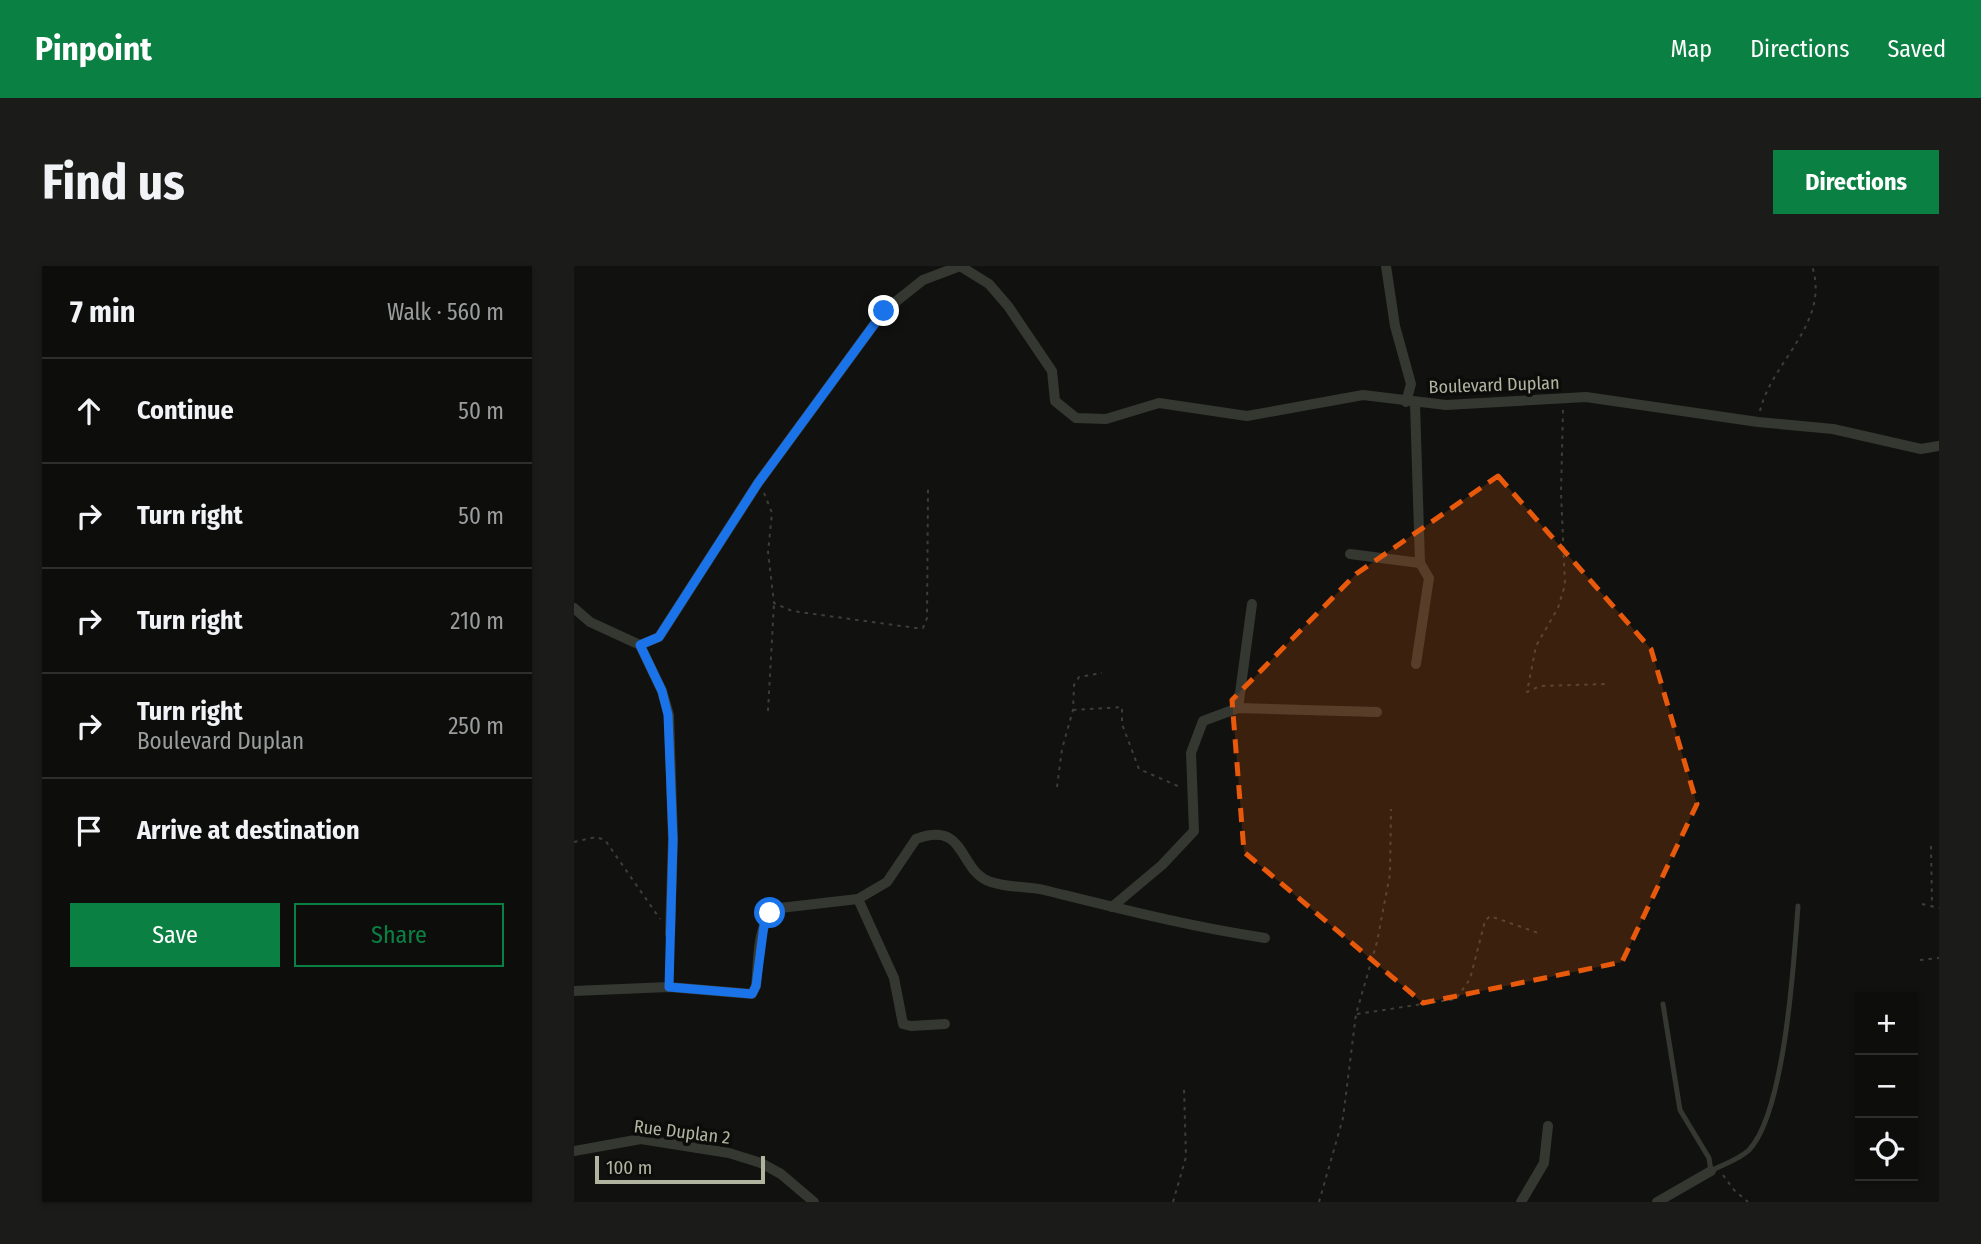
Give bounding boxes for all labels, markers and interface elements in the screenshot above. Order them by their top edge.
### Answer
text: Pinpoint [35,29,152,69]
text: Map [1671,35,1712,63]
text: Directions [1750,35,1849,63]
text: Saved [1887,35,1946,63]
button: Directions [1773,150,1939,214]
text: Find us [42,153,185,212]
text: 7 min [70,294,135,330]
route end [868,295,899,326]
text: Walk · 560 m [387,298,504,326]
street label: Boulevard Duplan [1428,372,1560,398]
icon: ahead [70,392,108,430]
text: Continue [137,395,234,426]
text: 50 m [458,397,504,425]
icon: right [70,497,108,535]
text: Turn right [137,500,243,531]
text: 50 m [458,502,504,530]
icon: right [70,602,108,640]
text: Turn right [137,605,243,636]
text: 210 m [450,607,504,635]
text: Turn right [137,696,243,727]
icon: right [70,707,108,745]
text: 250 m [448,712,504,740]
text: Boulevard Duplan [137,727,304,755]
icon: arrive [70,812,108,850]
text: Arrive at destination [137,815,360,846]
route start [754,897,785,928]
button: Save [70,903,280,967]
button: Share [294,903,504,967]
map controls [1855,992,1918,1181]
button: + [1855,992,1918,1055]
button: − [1855,1055,1918,1118]
street label: Rue Duplan 2 [633,1115,732,1149]
button: locate [1855,1118,1918,1181]
scale bar [595,1153,765,1185]
text: 100 m [606,1156,652,1179]

